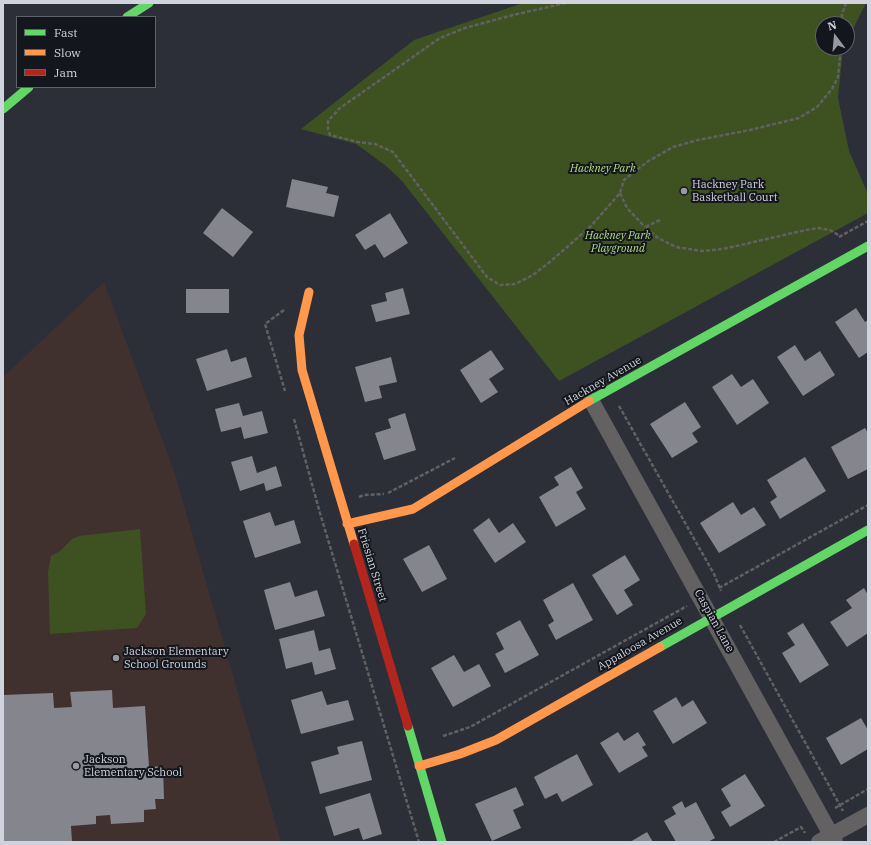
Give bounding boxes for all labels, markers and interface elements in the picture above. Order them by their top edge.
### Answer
legend [16,16,156,88]
north arrow [815,16,855,56]
text: N [826,17,838,33]
text: Fast [54,25,78,40]
text: Slow [54,45,81,60]
text: Jam [54,65,77,80]
park label: Hackney Park [570,162,636,176]
place label: Hackney Park Basketball Court [692,178,778,204]
marker: Hackney Park Basketball Court [679,186,689,196]
park label: Hackney Park Playground [585,229,651,255]
street label: Hackney Avenue [562,354,644,408]
street label: Friesian Street [355,527,389,603]
street label: Caspian Lane [691,587,737,655]
street label: Appaloosa Avenue [595,614,685,674]
place label: Jackson Elementary School Grounds [124,645,229,671]
marker: Jackson Elementary School Grounds [111,653,121,663]
place label: Jackson Elementary School [84,753,182,779]
marker: Jackson Elementary School [71,761,81,771]

